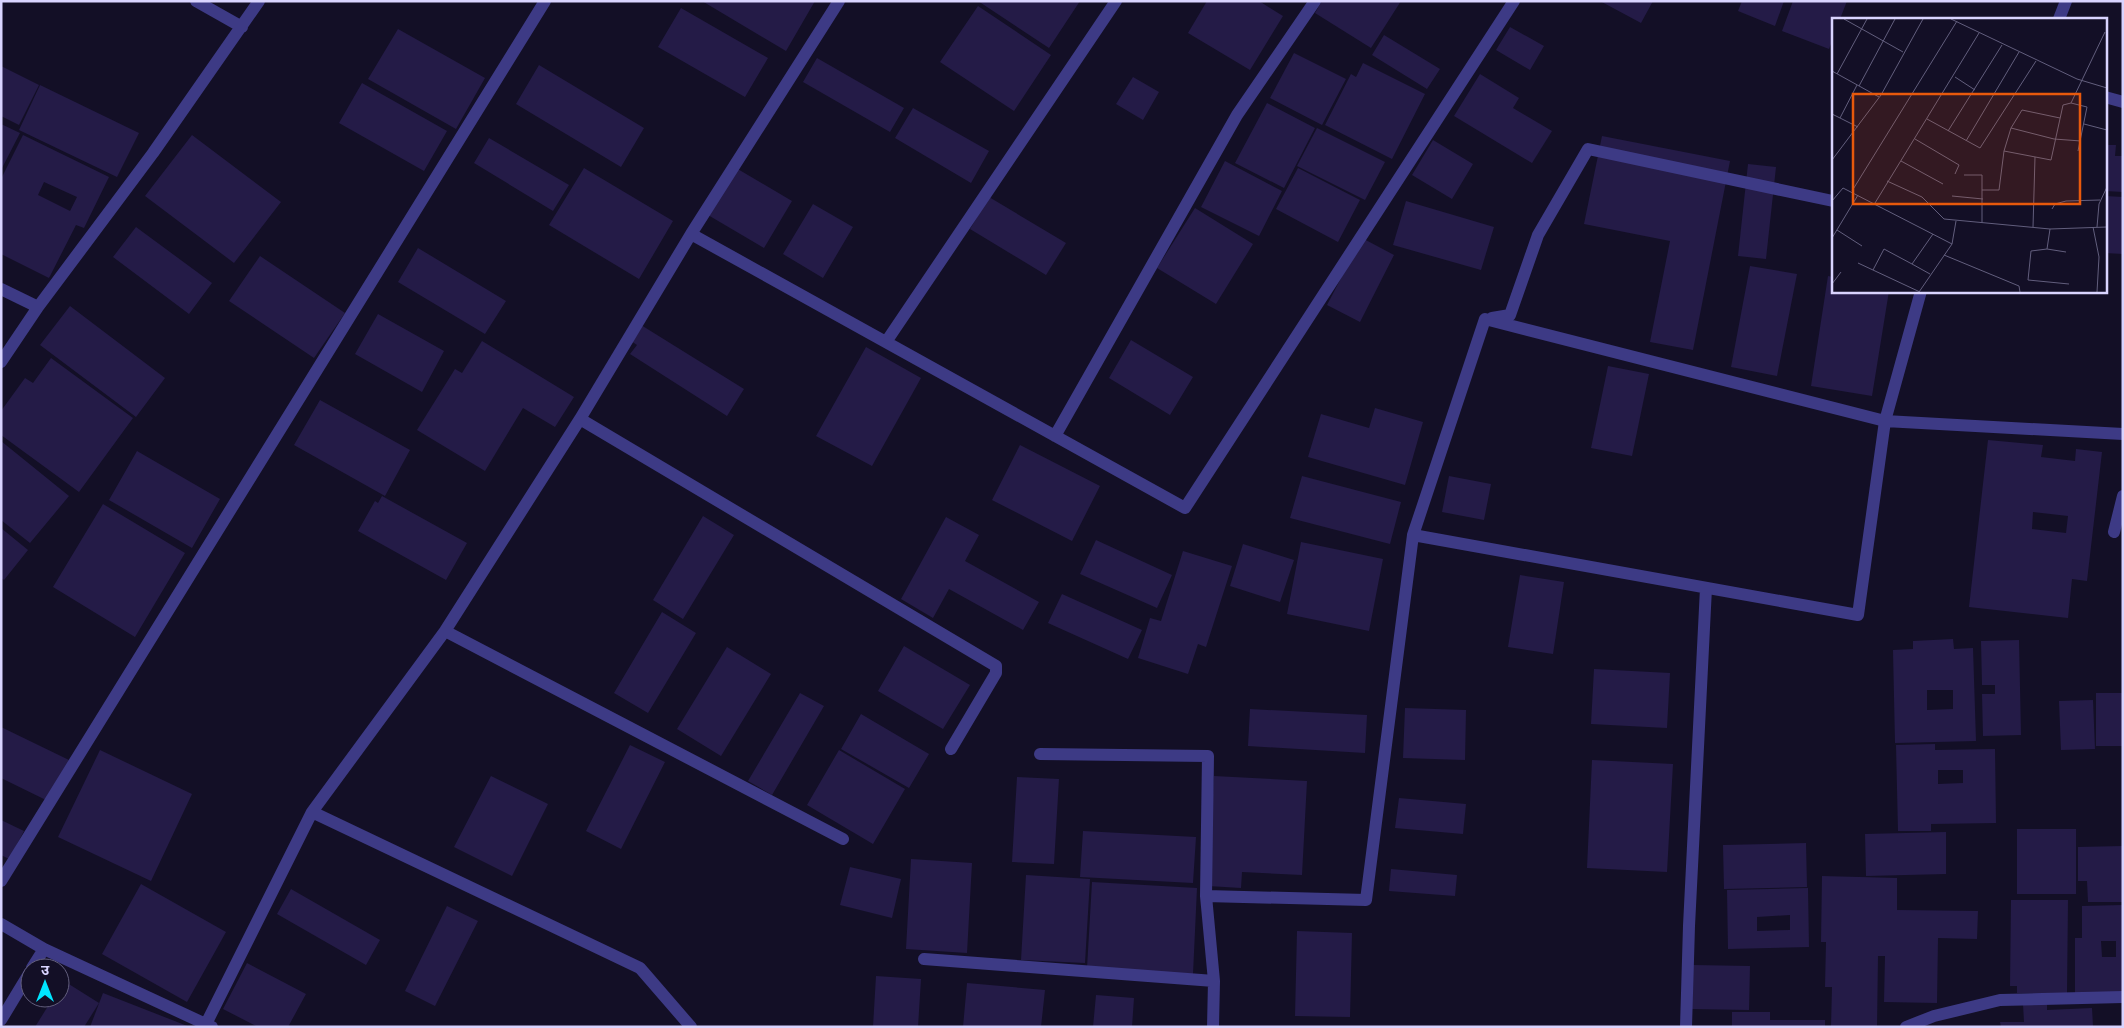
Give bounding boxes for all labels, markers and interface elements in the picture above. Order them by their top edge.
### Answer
inset map [1832,18,2106,292]
north arrow [20,958,70,1008]
text: उ [41,961,50,979]

